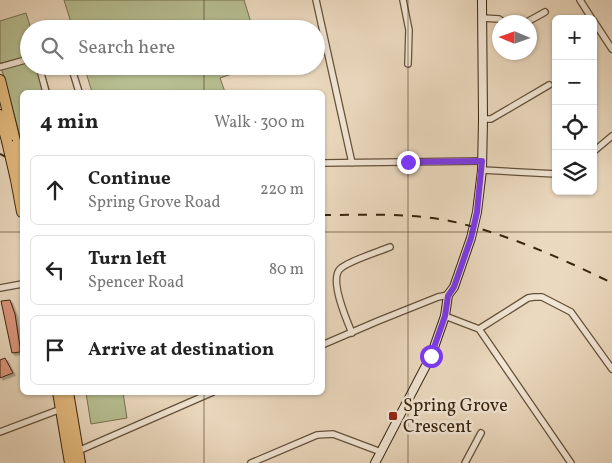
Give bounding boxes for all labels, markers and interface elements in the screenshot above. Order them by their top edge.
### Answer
north arrow [492,15,537,60]
map controls [552,15,597,195]
button: + [552,15,597,60]
search box [20,20,325,75]
icon: search [38,34,66,62]
text: Search here [78,35,175,61]
button: − [552,60,597,105]
button: locate [552,105,597,150]
text: 4 min [40,108,99,137]
text: Walk · 300 m [214,112,305,134]
button: layers [552,150,597,195]
route end [397,151,420,174]
text: Continue [88,166,171,192]
icon: ahead [41,176,69,204]
text: 220 m [260,179,304,201]
text: Spring Grove Road [88,192,220,214]
text: Turn left [88,246,167,272]
icon: left [41,256,69,284]
text: 80 m [269,259,304,281]
text: Spencer Road [88,272,184,294]
icon: arrive [41,336,69,364]
text: Arrive at destination [88,337,274,363]
route start [420,345,443,368]
place label: Spring Grove Crescent [403,394,508,440]
marker: Spring Grove Crescent [387,410,399,422]

